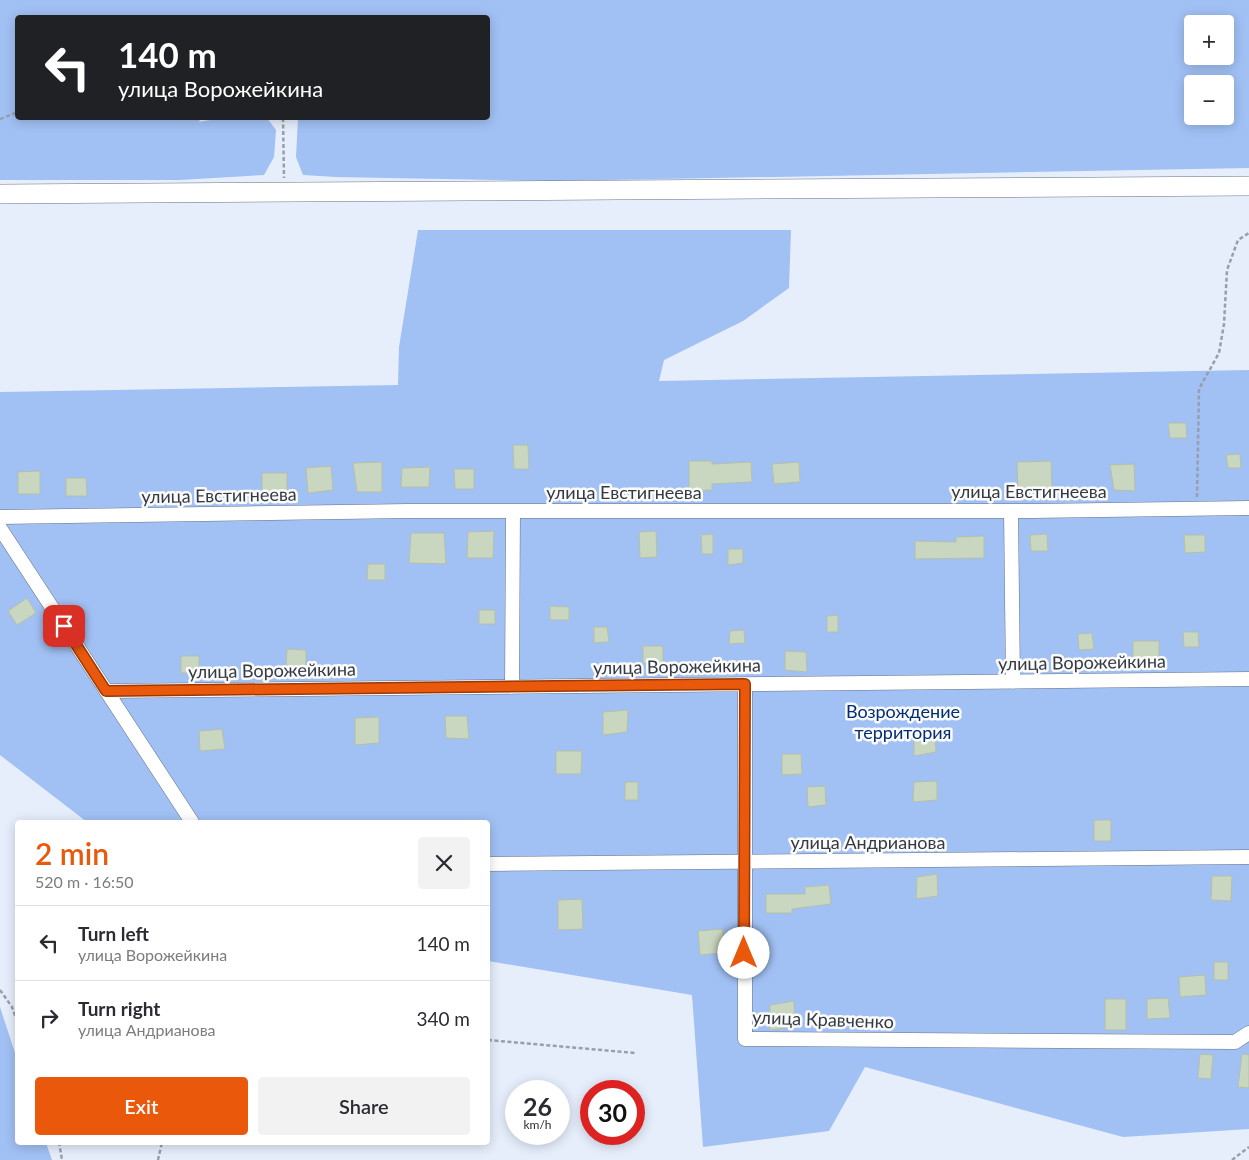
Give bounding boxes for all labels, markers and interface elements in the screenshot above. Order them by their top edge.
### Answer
map controls [1184,15,1234,125]
button: + [1184,15,1234,65]
text: 140 m [118,33,217,75]
icon: left [35,35,100,100]
text: улица Ворожейкина [118,75,323,102]
button: − [1184,75,1234,125]
street label: улица Евстигнеева [951,480,1107,502]
street label: улица Евстигнеева [546,481,702,503]
street label: улица Евстигнеева [141,483,297,507]
pin [43,605,85,647]
icon: arrive [50,612,78,640]
street label: улица Ворожейкина [998,650,1166,674]
street label: улица Ворожейкина [593,654,761,678]
street label: улица Ворожейкина [188,658,356,682]
park label: Возрождение территория [846,700,960,743]
street label: улица Андрианова [791,831,945,853]
text: 2 min [35,835,109,871]
button: close [418,837,470,889]
text: 520 m · 16:50 [35,872,134,891]
text: Turn left [78,922,149,945]
position arrow [717,926,769,978]
icon: left [35,929,63,957]
text: 140 m [416,932,470,955]
text: улица Ворожейкина [78,945,227,964]
text: Turn right [78,997,160,1020]
icon: right [35,1004,63,1032]
street label: улица Кравченко [752,1006,894,1032]
text: 340 m [416,1007,470,1030]
text: улица Андрианова [78,1020,216,1039]
button: Exit [35,1077,248,1135]
button: Share [258,1077,470,1135]
speed limit sign: 30 [580,1080,645,1145]
text: 26 [523,1091,552,1121]
text: km/h [523,1117,552,1132]

